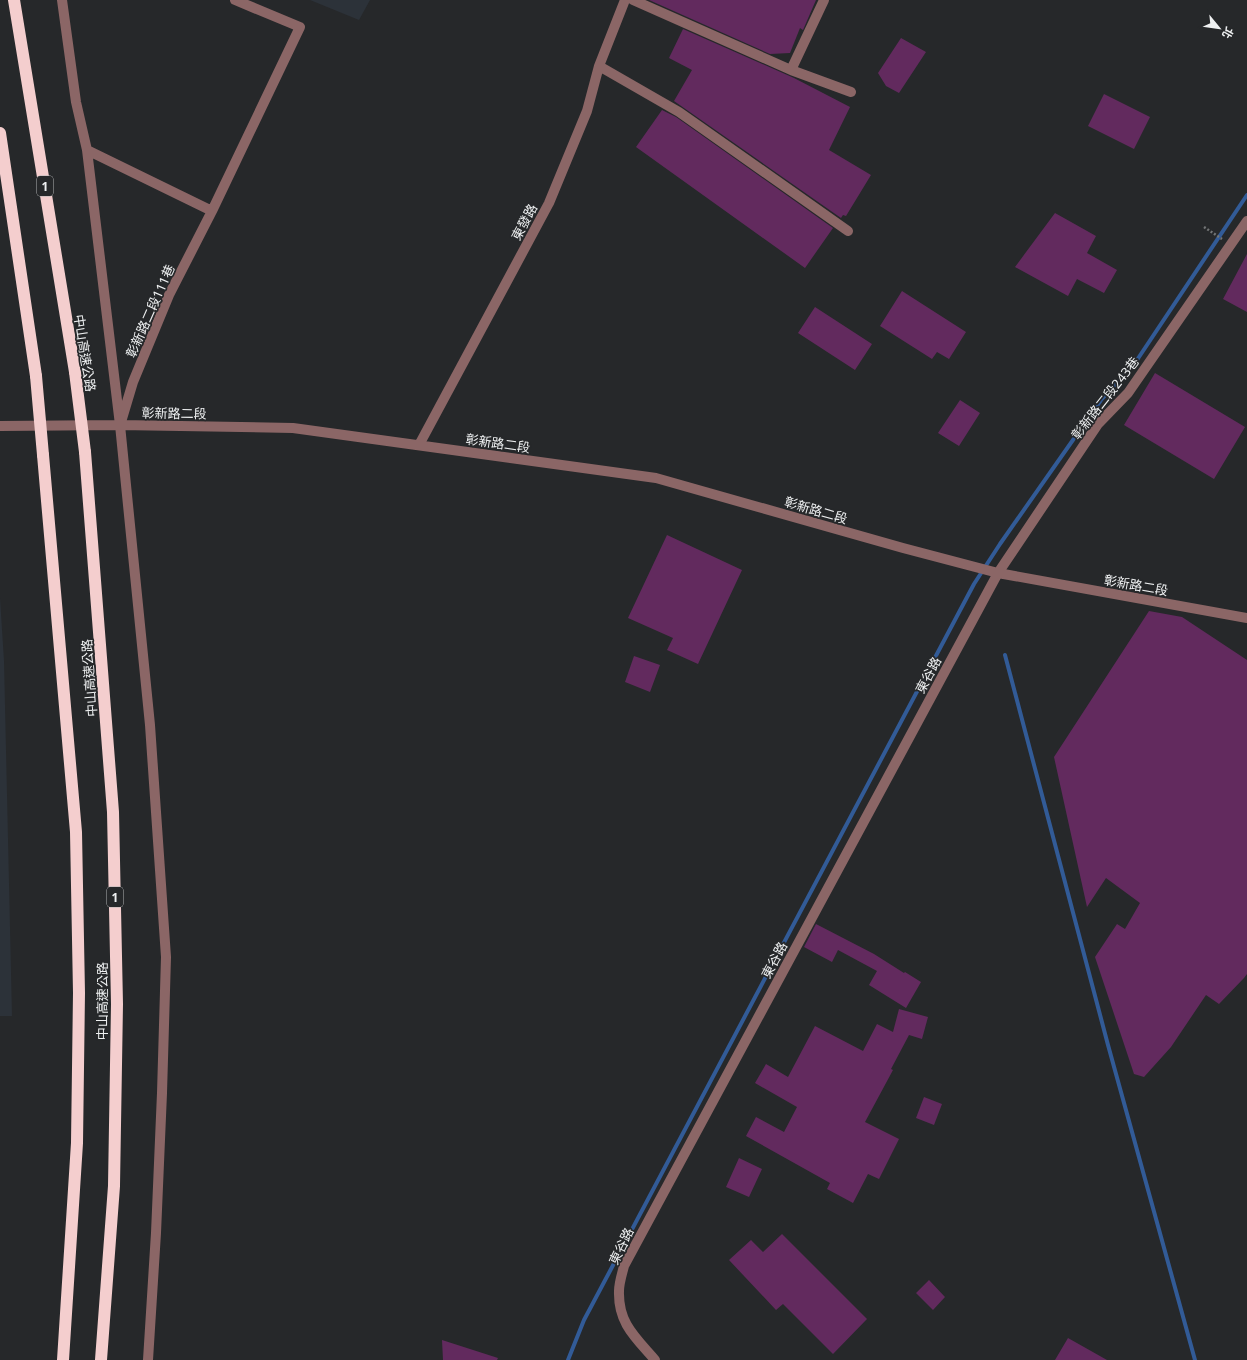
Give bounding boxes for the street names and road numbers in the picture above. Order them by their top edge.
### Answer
road number: 1 [37,176,53,196]
street label: 東發路 [507,201,541,243]
street label: 彰新路二段111巷 [121,262,179,360]
street label: 中山高速公路 [70,313,100,393]
street label: 彰新路二段243巷 [1067,353,1143,443]
street label: 彰新路二段 [141,403,207,423]
street label: 彰新路二段 [465,430,531,456]
street label: 彰新路二段 [782,492,850,528]
street label: 彰新路二段 [1102,570,1170,600]
street label: 中山高速公路 [77,638,101,718]
street label: 東谷路 [911,654,945,696]
road number: 1 [107,887,123,907]
street label: 東谷路 [757,939,791,981]
street label: 中山高速公路 [93,962,111,1040]
street label: 東谷路 [604,1225,638,1267]

